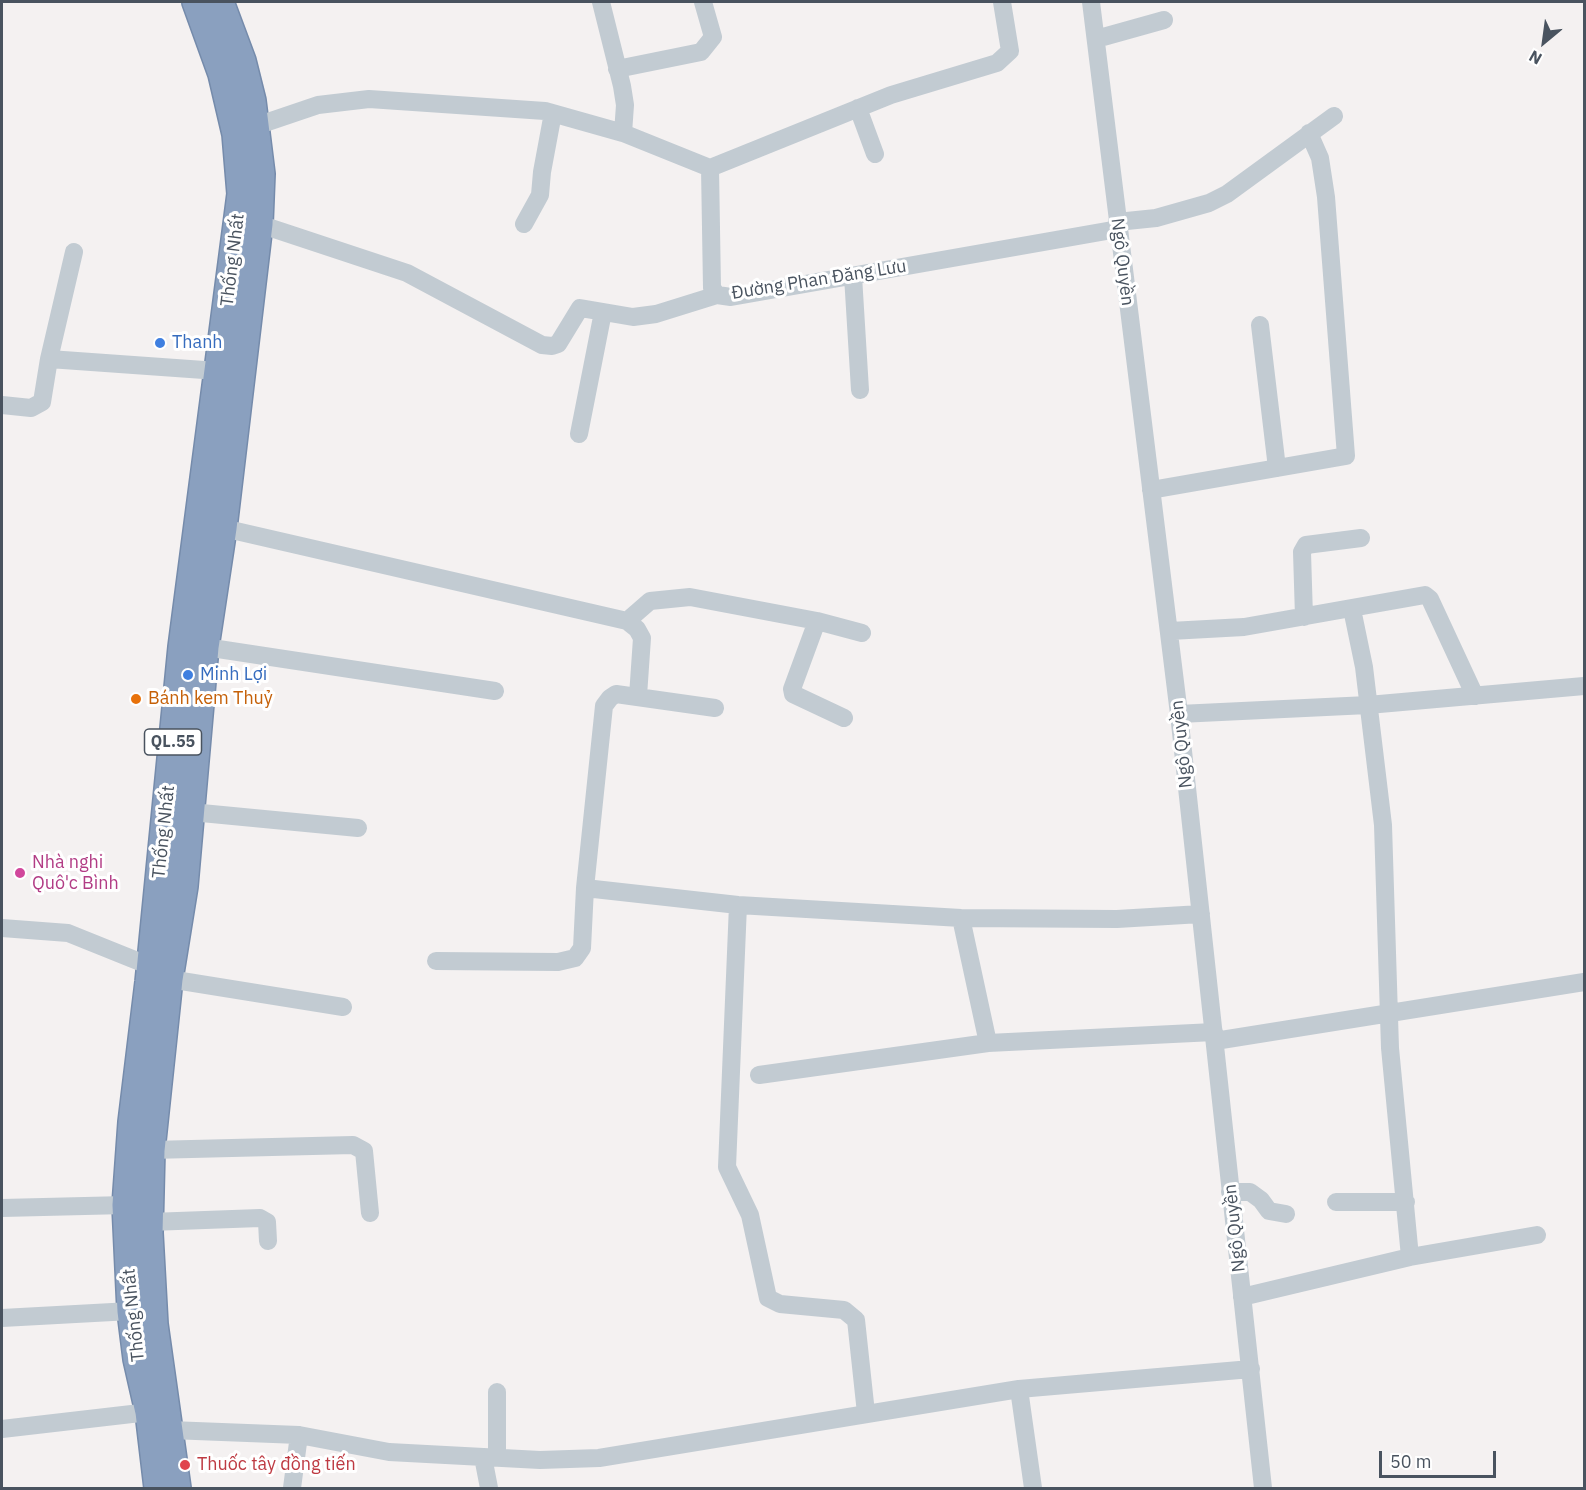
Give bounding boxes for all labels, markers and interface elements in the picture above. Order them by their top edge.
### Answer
north arrow [1514,12,1574,72]
text: N [1525,46,1545,69]
street label: Thống Nhất [217,212,249,308]
street label: Ngô Quyền [1106,217,1138,307]
street label: Đường Phan Đăng Lưu [730,256,908,304]
place label: Thanh [172,332,223,354]
marker: Thanh [153,336,167,350]
place label: Minh Lợi [200,664,267,686]
marker: Minh Lợi [181,668,195,682]
place label: Bánh kem Thuỷ [148,688,273,710]
marker: Bánh kem Thuỷ [129,692,143,706]
street label: Ngô Quyền [1167,699,1197,789]
road number: QL.55 [144,729,201,755]
street label: Thống Nhất [148,784,180,880]
place label: Nhà nghi Quô'c Bình [32,852,119,894]
marker: Nhà nghi Quô'c Bình [13,866,27,880]
street label: Ngô Quyền [1220,1183,1250,1273]
street label: Thống Nhất [118,1267,150,1363]
scale bar [1382,1439,1499,1477]
text: 50 m [1390,1450,1432,1473]
place label: Thuốc tây đồng tiến [197,1454,356,1476]
marker: Thuốc tây đồng tiến [178,1458,192,1472]

